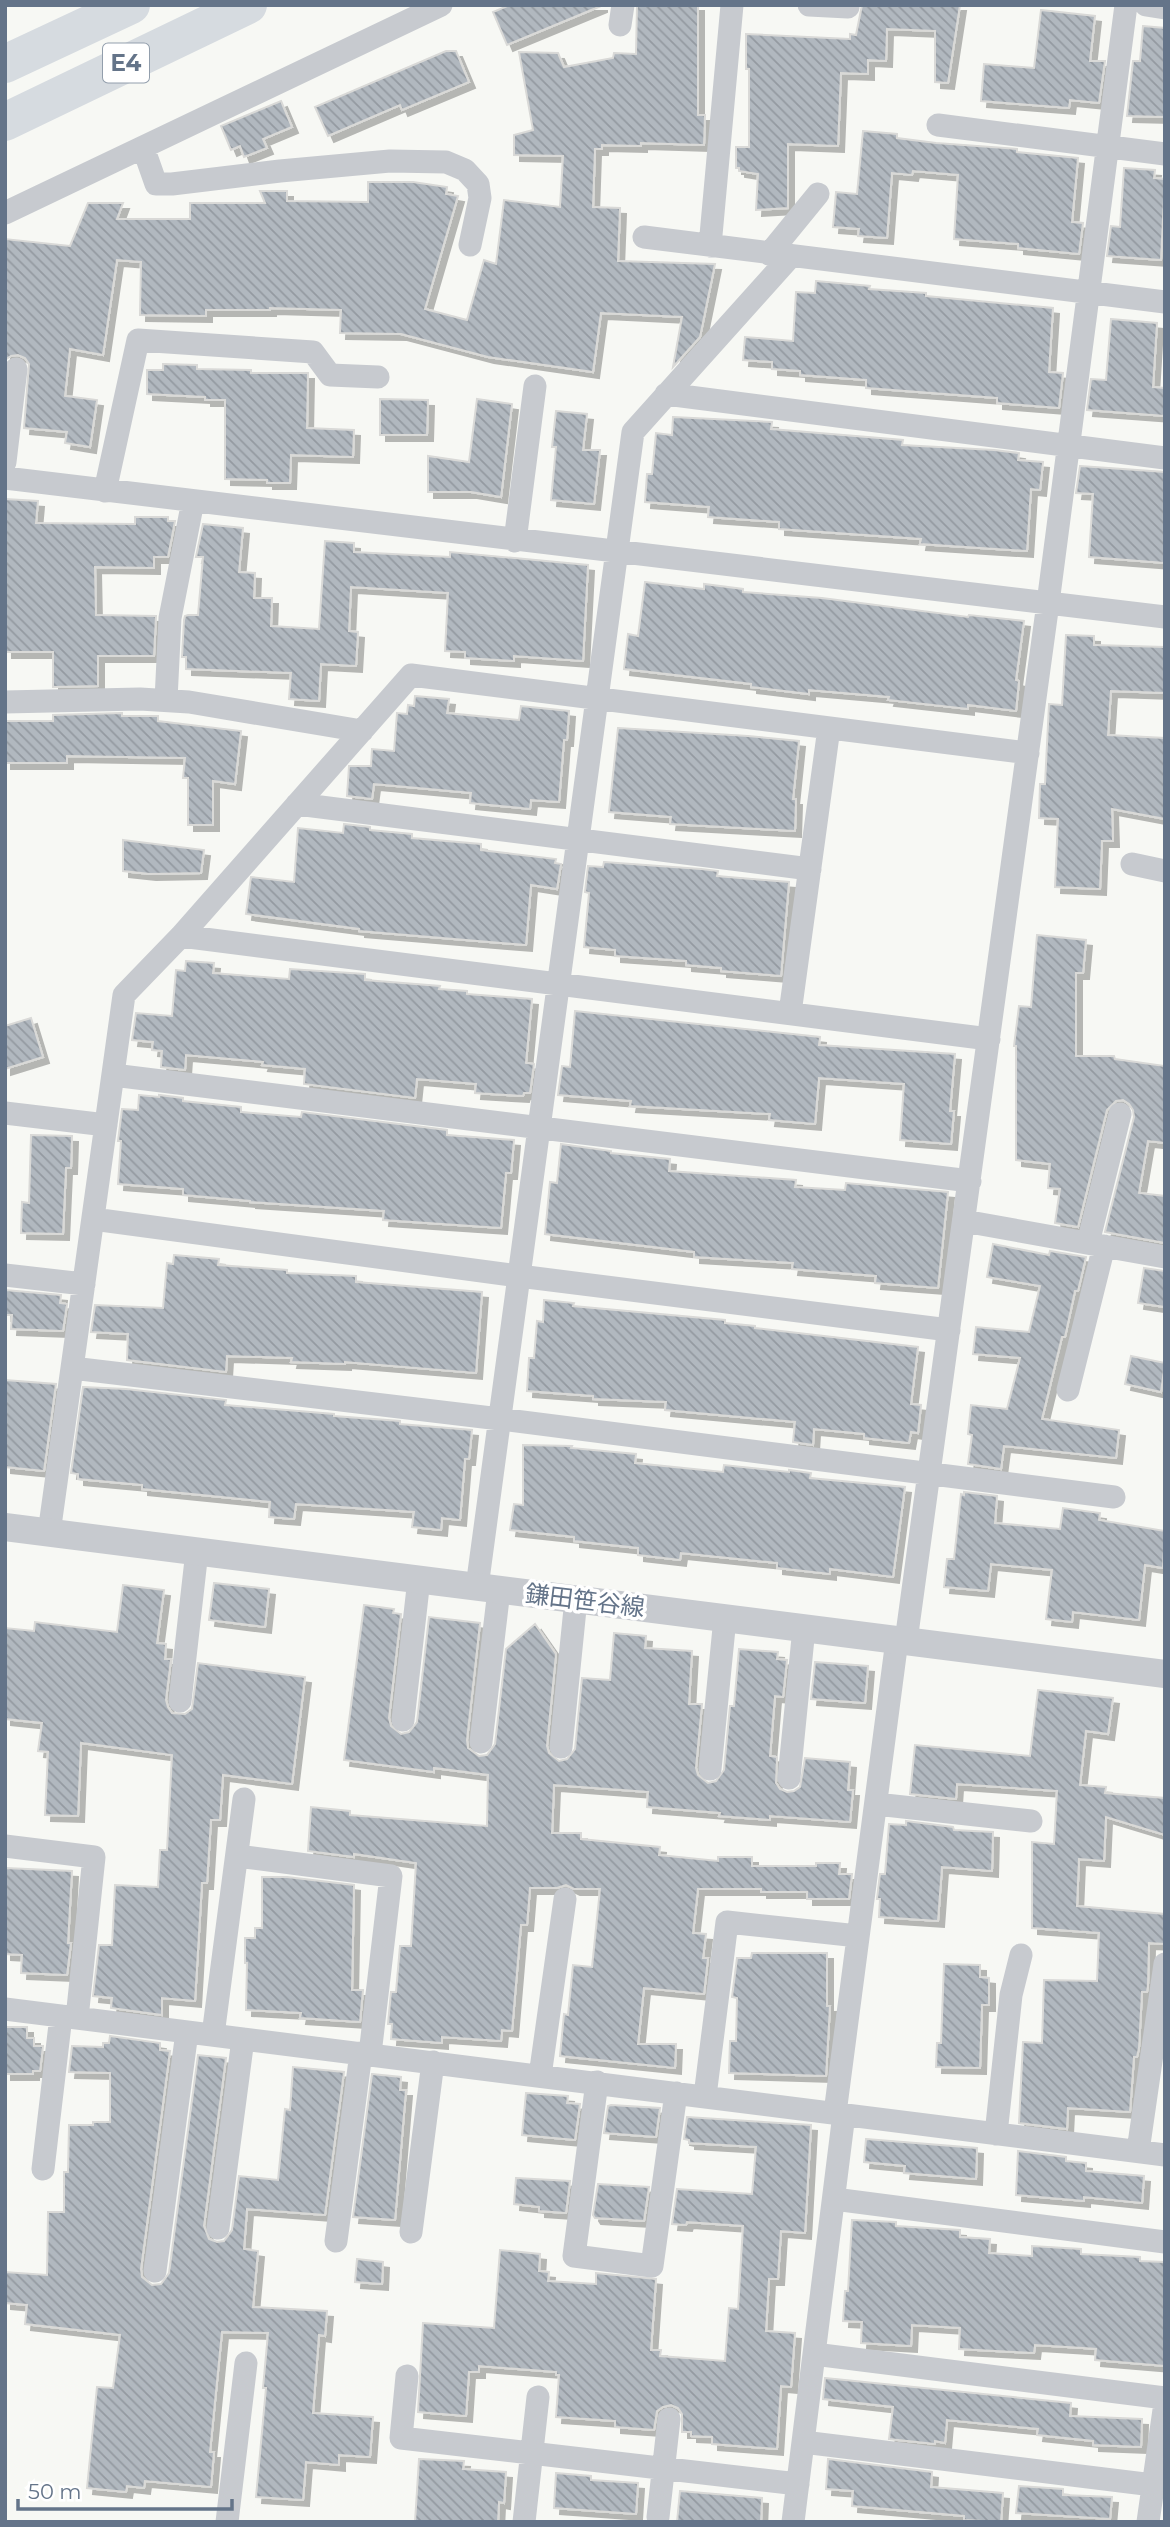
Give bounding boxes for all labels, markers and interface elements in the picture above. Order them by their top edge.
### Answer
road number: E4 [103,44,149,82]
street label: 鎌田笹谷線 [524,1579,646,1622]
scale bar [18,2468,231,2512]
text: 50 m [28,2479,82,2504]

